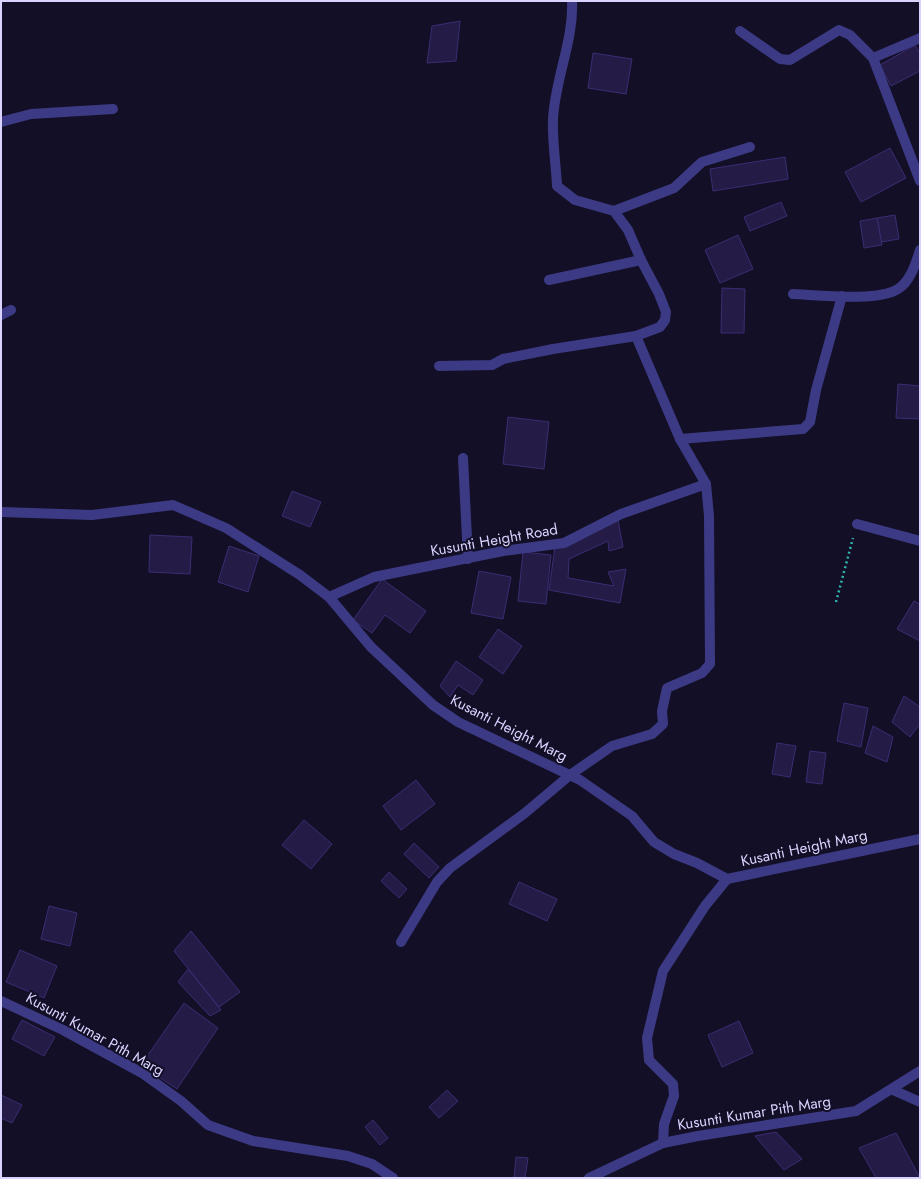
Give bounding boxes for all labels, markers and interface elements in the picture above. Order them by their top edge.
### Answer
street label: Kusunti Height Road [429,518,559,562]
street label: Kusanti Height Marg [447,689,571,767]
street label: Kusanti Height Marg [739,824,869,872]
street label: Kusunti Kumar Pith Marg [22,987,168,1081]
street label: Kusunti Kumar Pith Marg [676,1090,832,1136]

